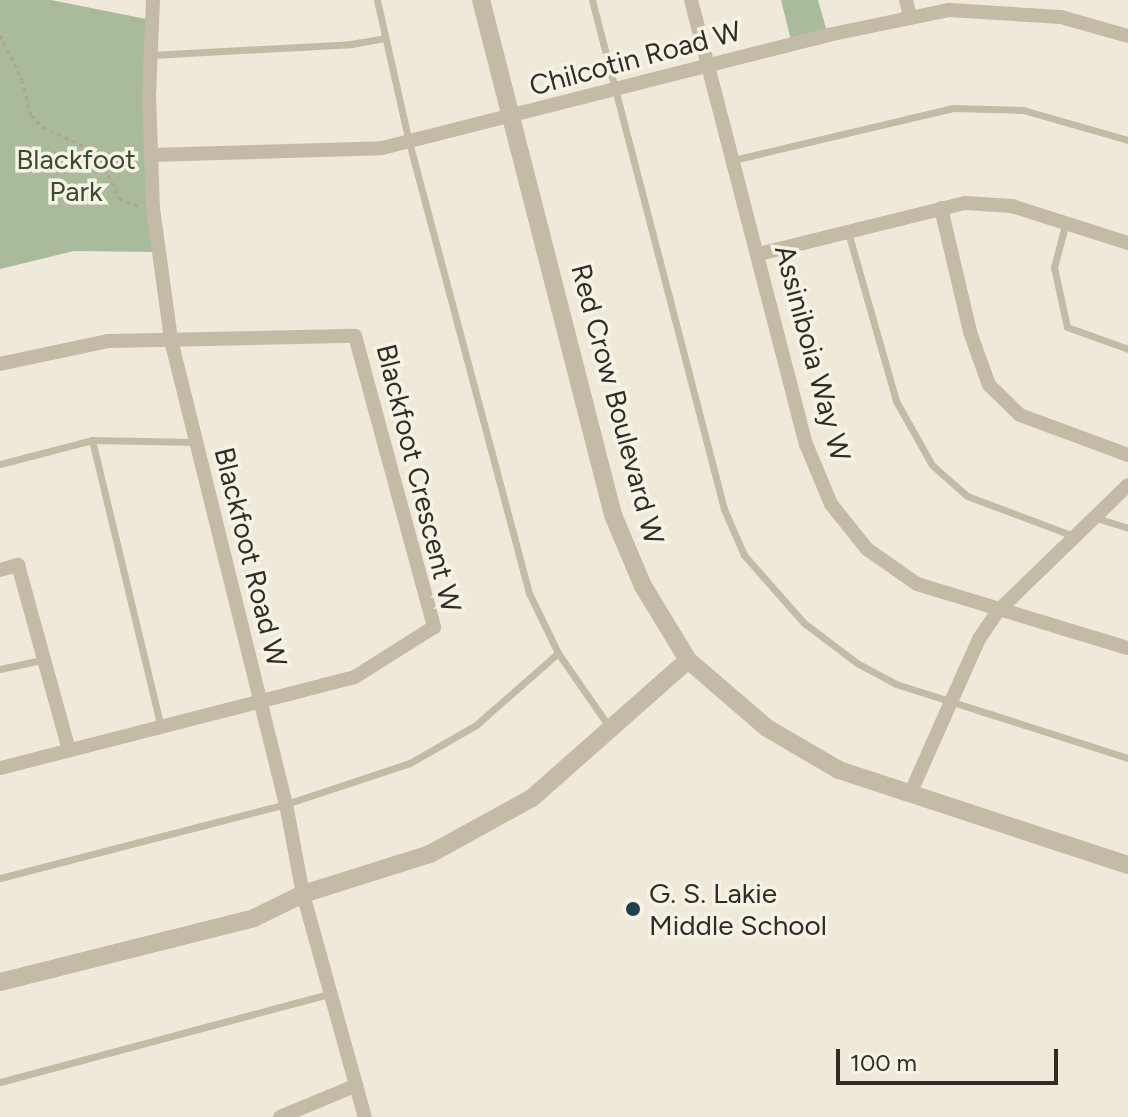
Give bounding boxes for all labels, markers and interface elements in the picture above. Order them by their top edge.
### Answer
street label: Chilcotin Road W [525,14,745,102]
park label: Blackfoot Park [16,142,136,208]
street label: Assiniboia Way W [768,241,858,465]
street label: Red Crow Boulevard W [564,260,672,548]
street label: Blackfoot Crescent W [369,341,469,615]
street label: Blackfoot Road W [208,444,294,670]
place label: G. S. Lakie Middle School [649,876,827,942]
marker: G. S. Lakie Middle School [624,900,642,918]
scale bar [840,1033,1062,1083]
text: 100 m [850,1048,917,1077]

